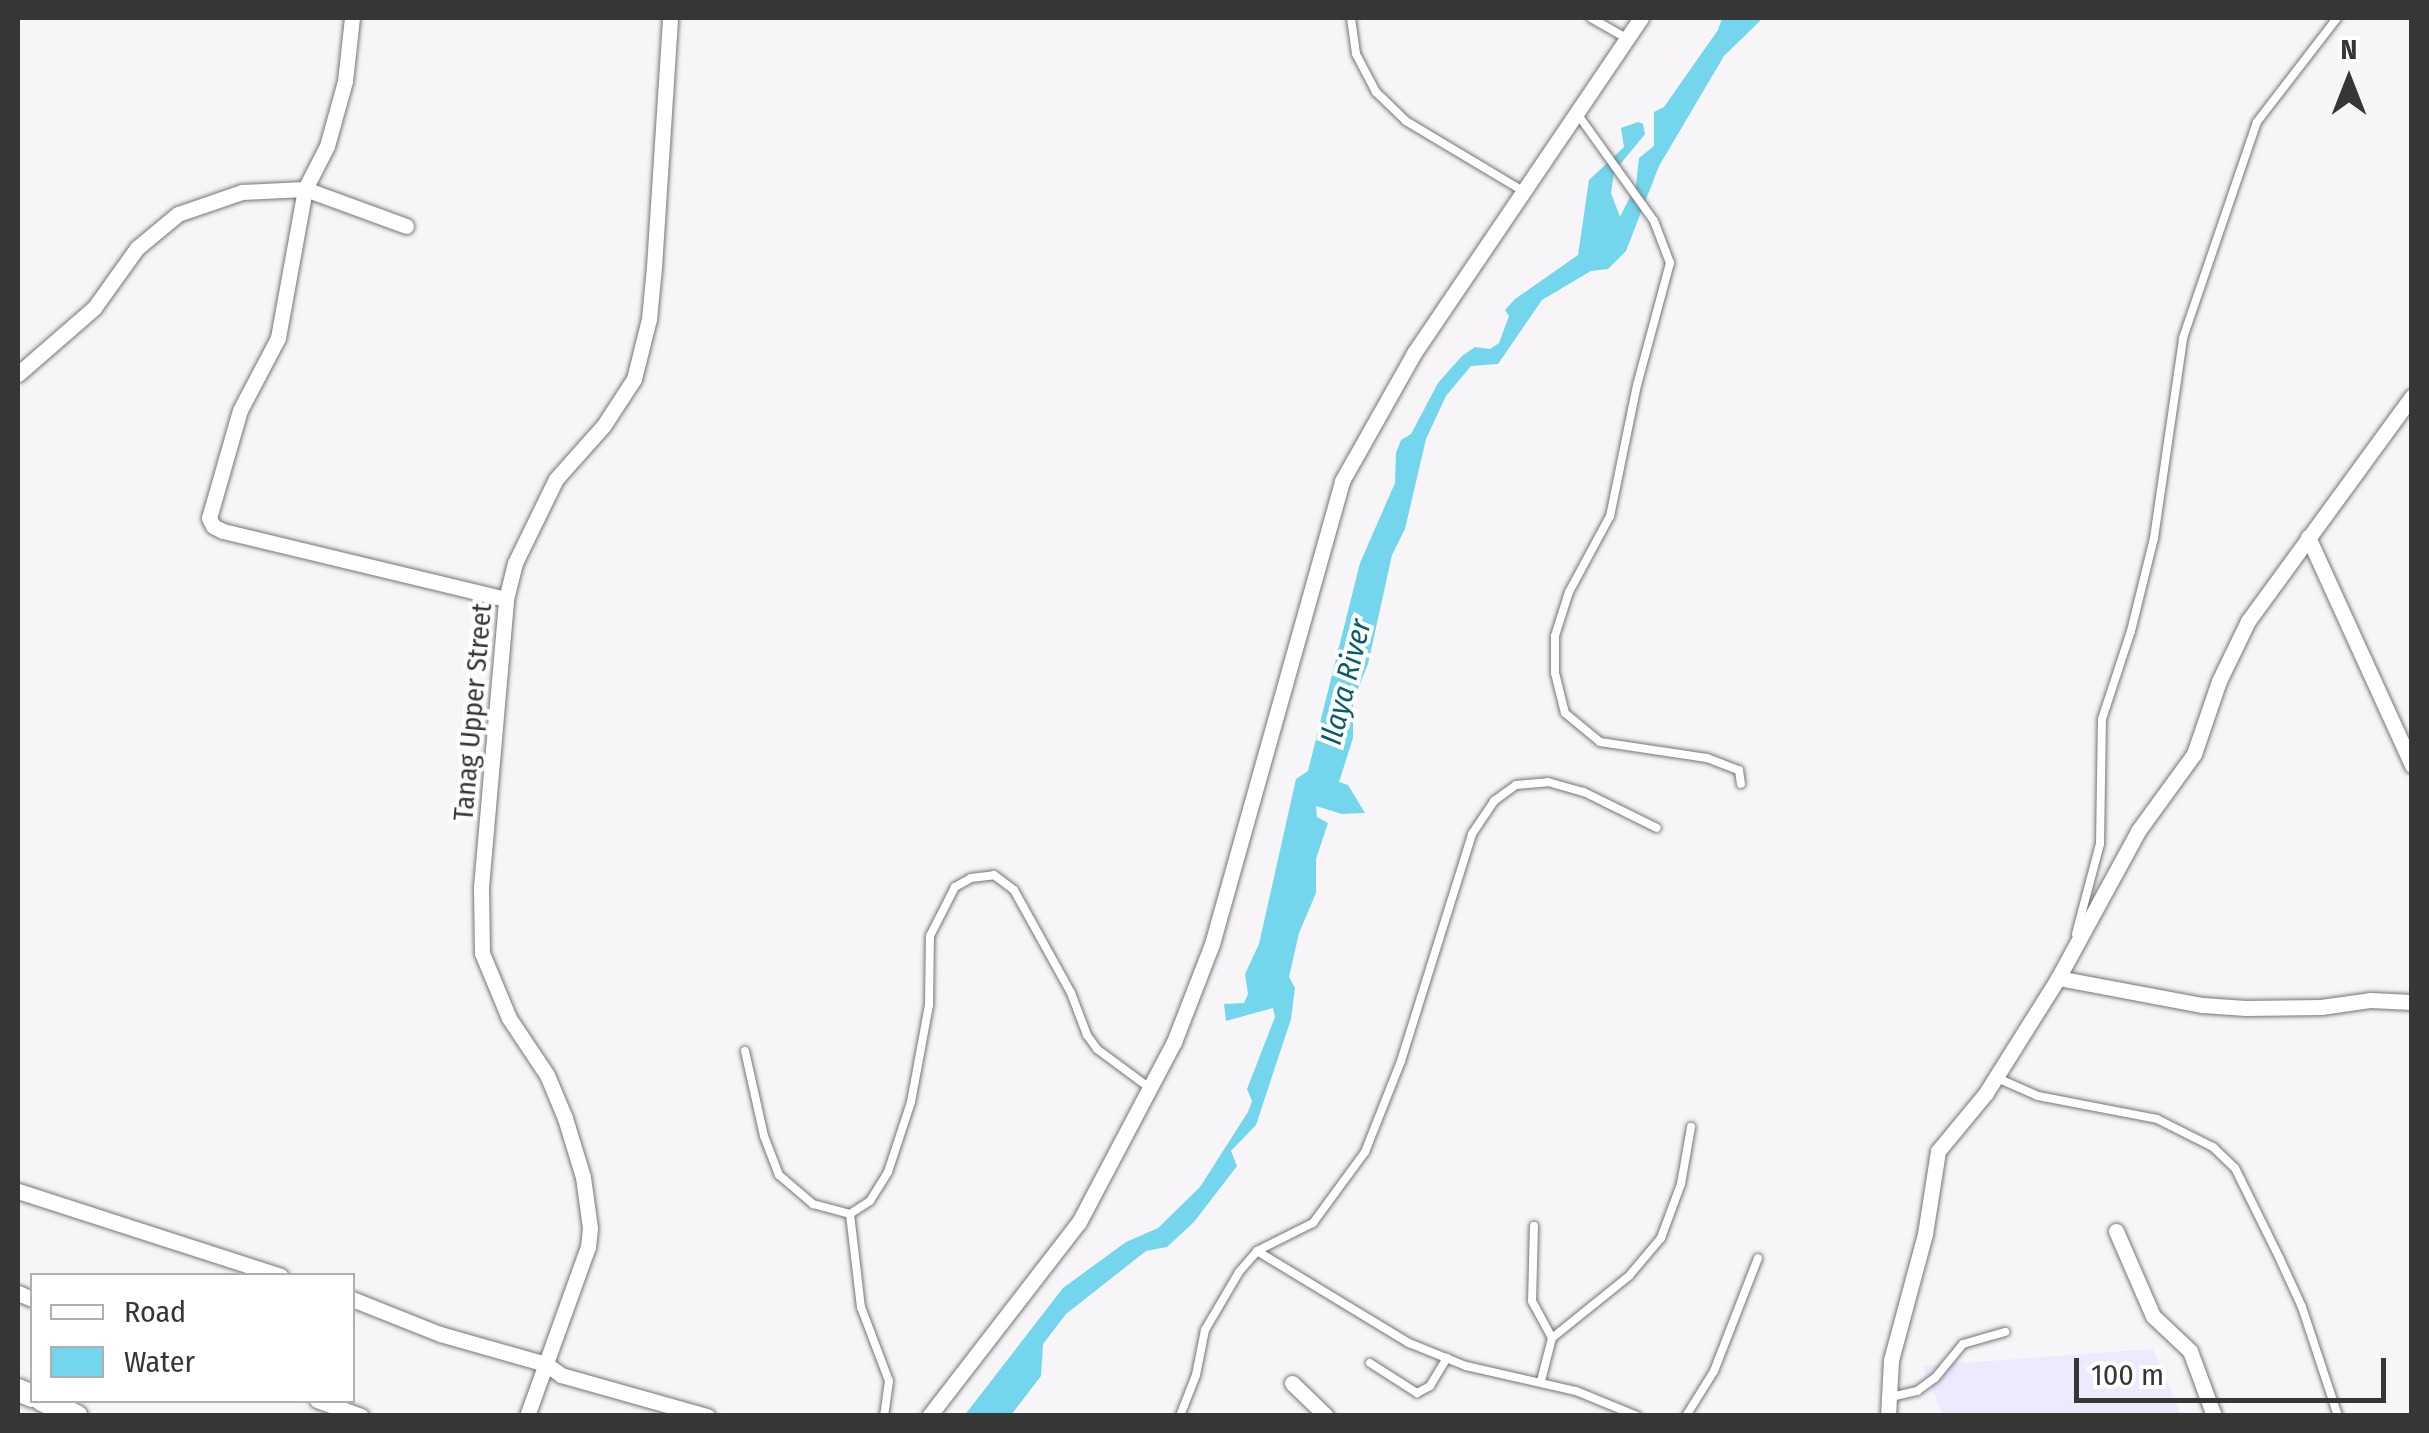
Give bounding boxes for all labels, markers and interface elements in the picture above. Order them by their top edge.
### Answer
north arrow [2299,30,2399,130]
text: N [2341,33,2357,66]
street label: Tanag Upper Street [447,602,499,822]
water label: Ilaya River [1313,615,1379,749]
legend [30,1273,355,1403]
text: Road [124,1294,186,1330]
scale bar [2079,1338,2392,1400]
text: Water [124,1344,195,1380]
text: 100 m [2091,1357,2164,1393]

